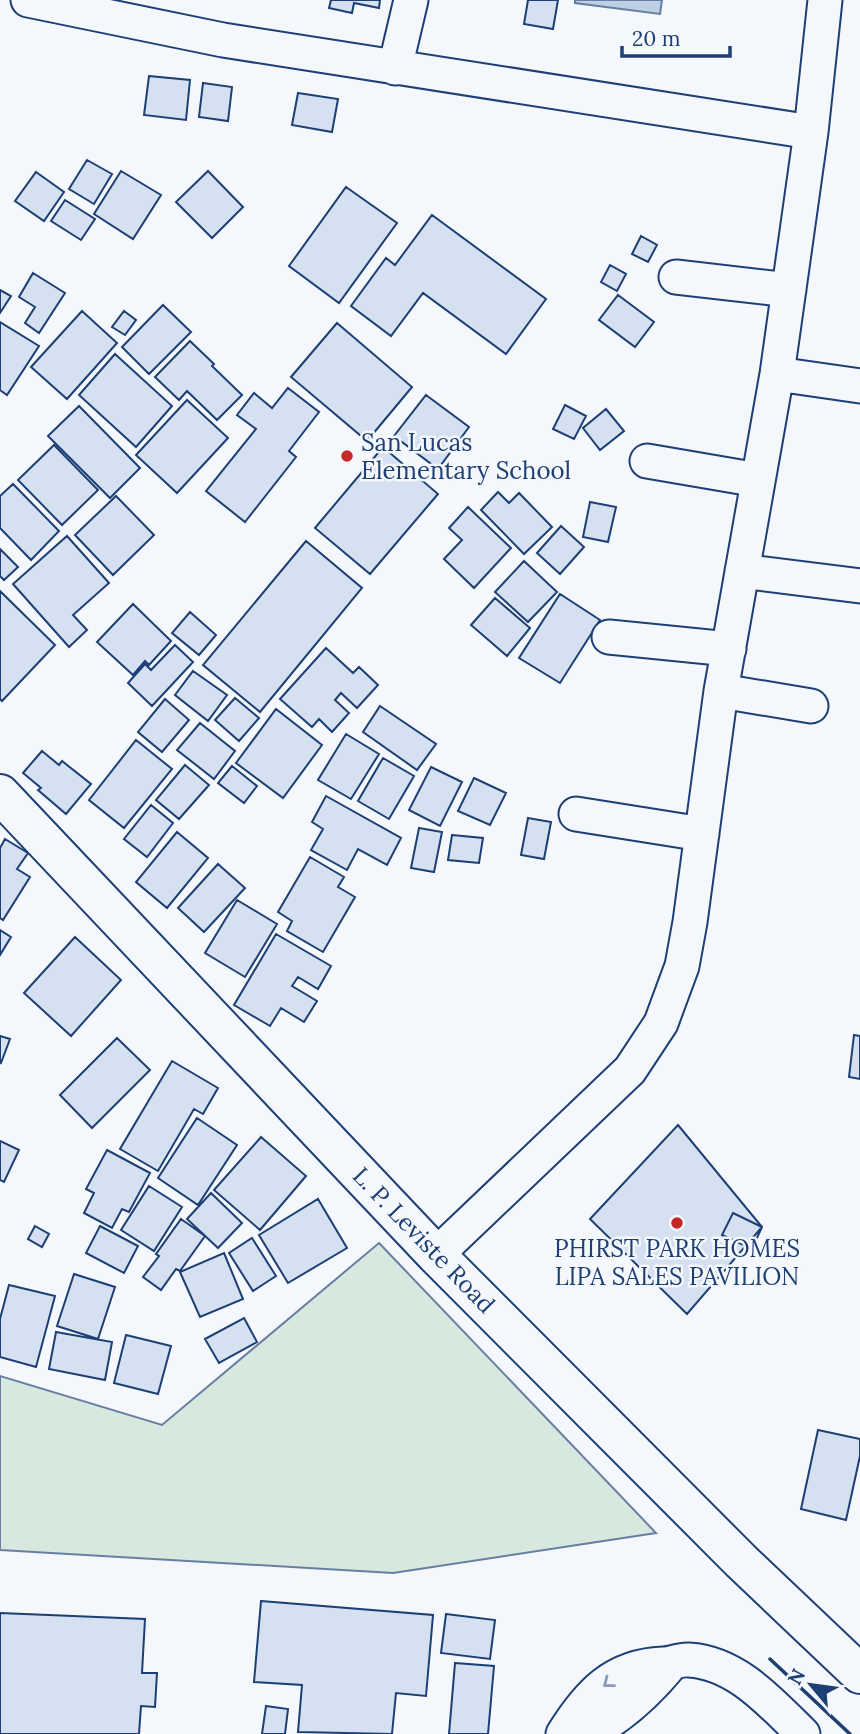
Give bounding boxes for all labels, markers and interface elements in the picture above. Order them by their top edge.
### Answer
scale bar [622,14,730,58]
text: 20 m [632,25,681,52]
place label: San Lucas Elementary School [361,427,571,486]
marker: San Lucas Elementary School [339,448,355,464]
street label: L. P. Leviste Road [346,1160,502,1320]
marker: PHIRST PARK HOMES LIPA SALES PAVILION [669,1215,685,1231]
place label: PHIRST PARK HOMES LIPA SALES PAVILION [554,1233,800,1292]
north arrow [776,1650,846,1720]
text: N [782,1664,810,1689]
one-way arrow [603,1675,615,1688]

